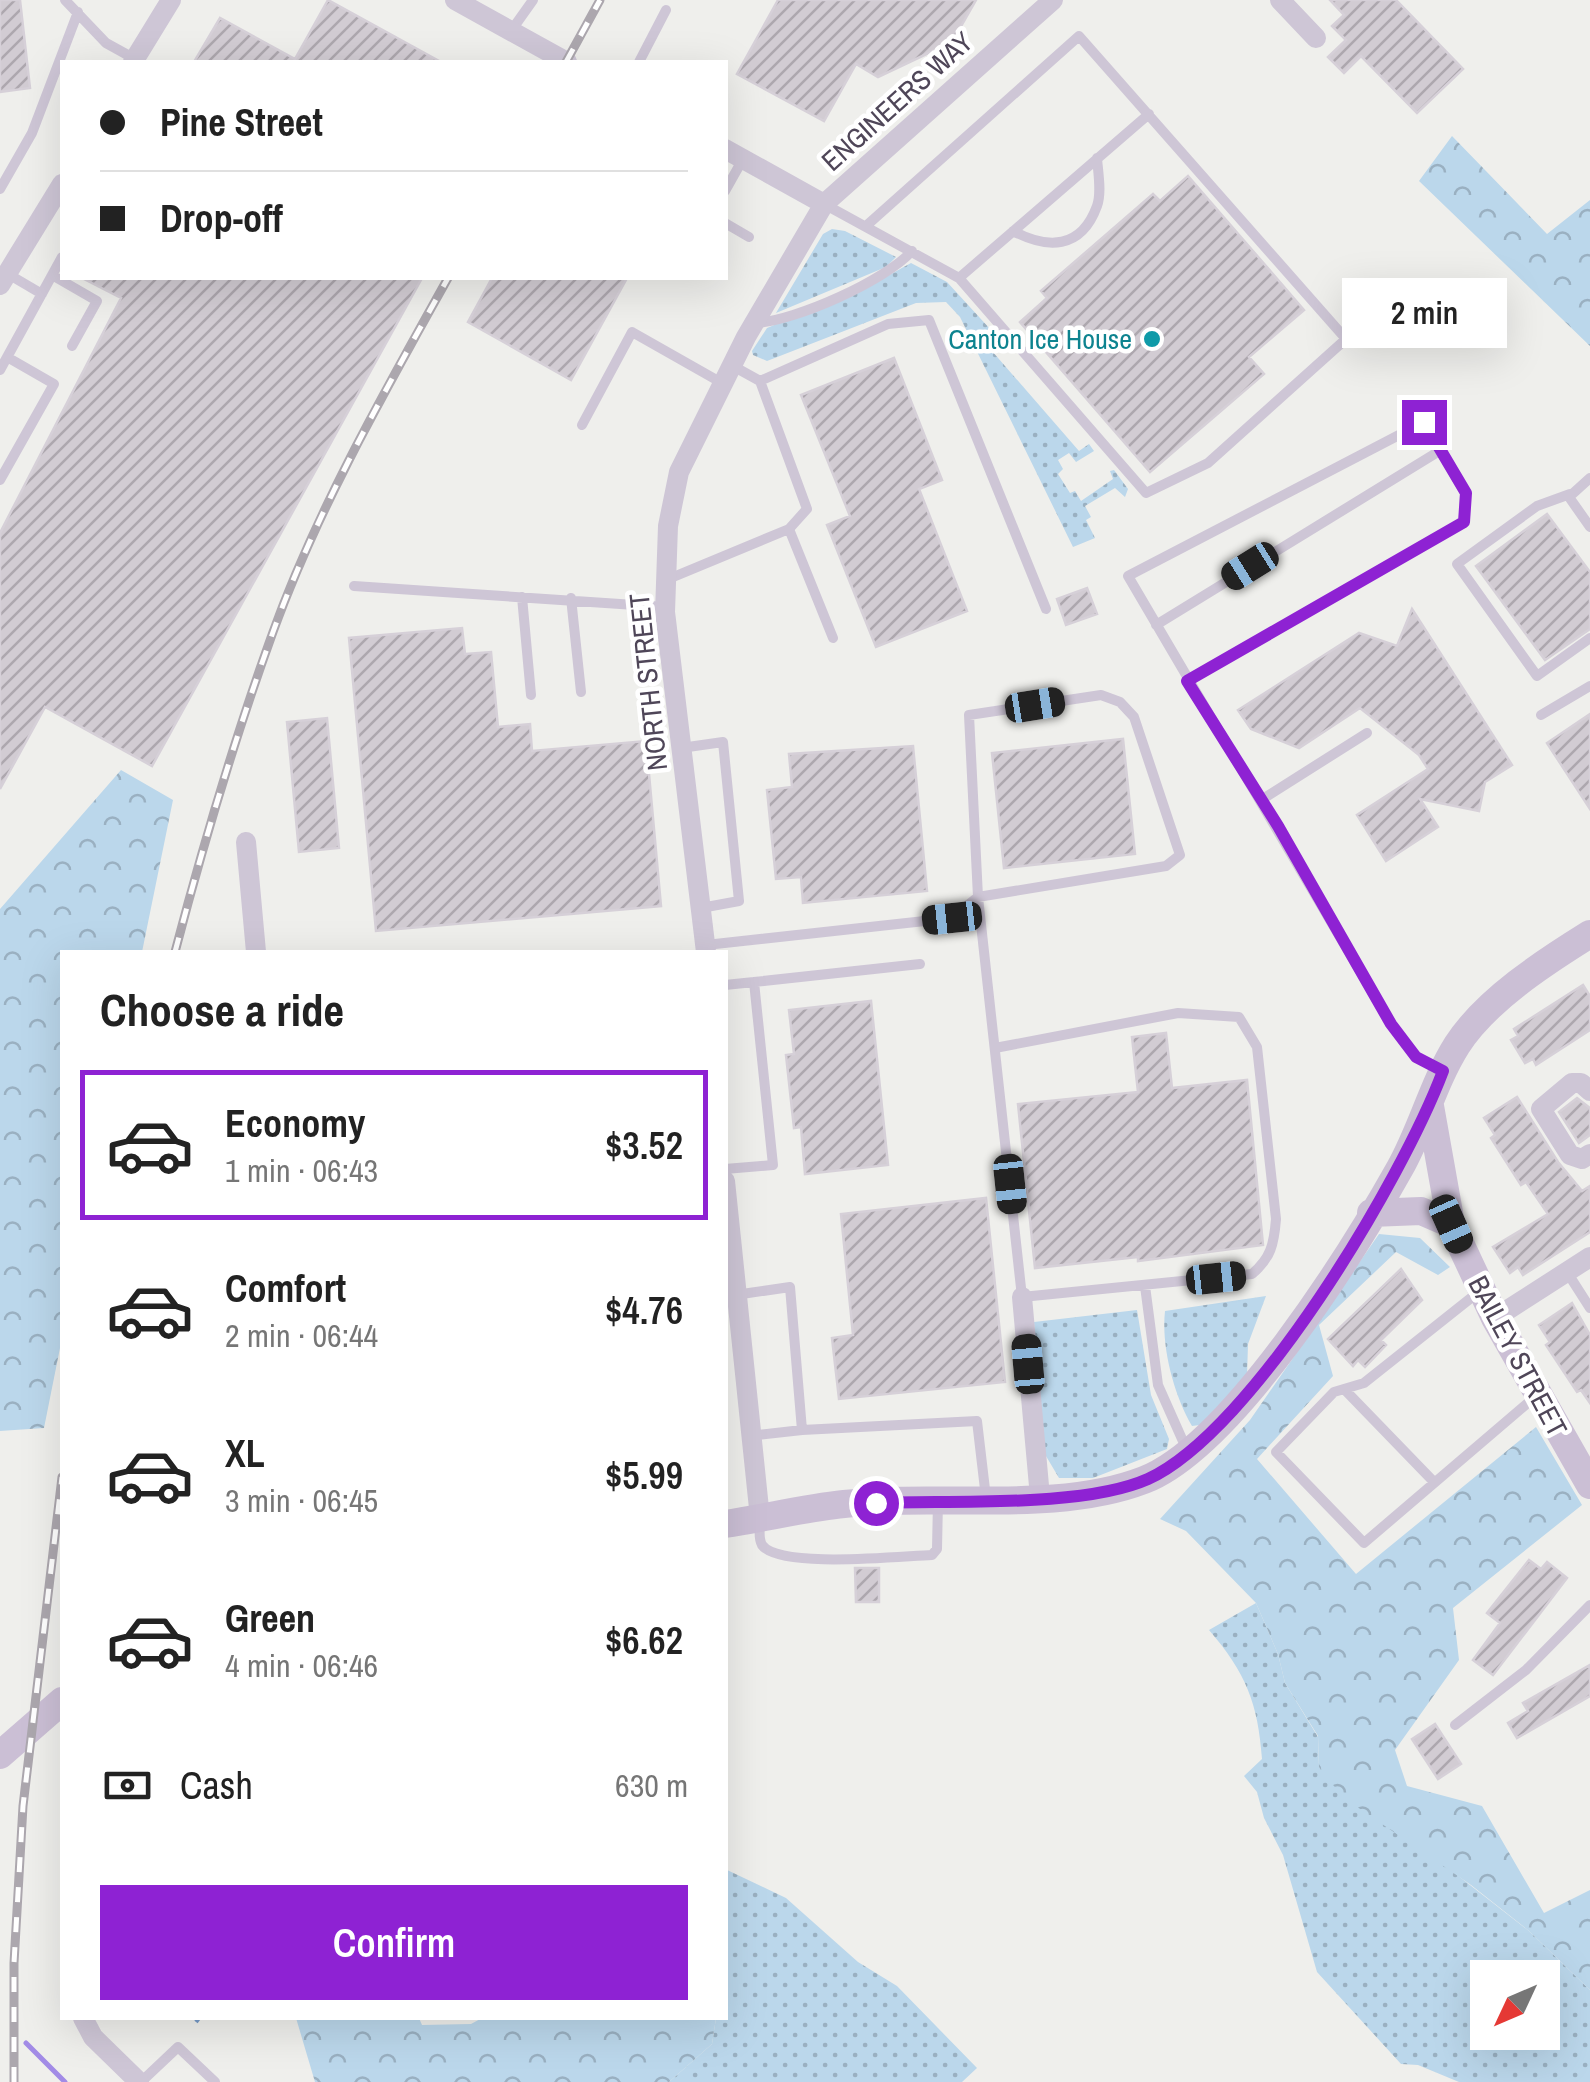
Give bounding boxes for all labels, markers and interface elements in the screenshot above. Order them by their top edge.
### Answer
street label: ENGINEERS WAY [813,22,981,179]
text: Pine Street [160,97,323,148]
text: Drop-off [160,193,283,244]
callout: 2 min [1342,277,1506,347]
text: 2 min [1391,291,1458,334]
place label: Canton Ice House [948,320,1132,358]
marker: Canton Ice House [1141,328,1163,350]
route end [1402,400,1447,445]
car [1217,537,1283,595]
street label: NORTH STREET [620,591,676,773]
car [1003,685,1067,725]
car [921,900,983,936]
text: Choose a ride [100,979,344,1040]
text: Economy [225,1098,365,1149]
icon: car [105,1100,195,1190]
text: $3.52 [605,1120,683,1171]
text: 1 min · 06:43 [225,1149,378,1192]
car [992,1153,1028,1215]
car [1425,1190,1477,1258]
car [1185,1260,1247,1296]
text: Comfort [225,1263,346,1314]
icon: car [105,1265,195,1355]
street label: BAILEY STREET [1460,1269,1576,1443]
text: $4.76 [605,1285,683,1336]
text: 2 min · 06:44 [225,1314,378,1357]
car [1010,1333,1046,1395]
text: XL [225,1428,265,1479]
icon: car [105,1430,195,1520]
text: $5.99 [605,1450,683,1501]
text: 3 min · 06:45 [225,1479,378,1522]
route start [854,1481,899,1526]
text: Green [225,1593,315,1644]
icon: car [105,1595,195,1685]
text: $6.62 [605,1615,683,1666]
text: 4 min · 06:46 [225,1644,378,1687]
icon: cash [100,1758,155,1813]
text: Cash [180,1760,253,1811]
text: 630 m [615,1764,688,1807]
button: Confirm [100,1885,688,2000]
north arrow [1470,1960,1560,2050]
map controls [1470,1960,1560,2050]

